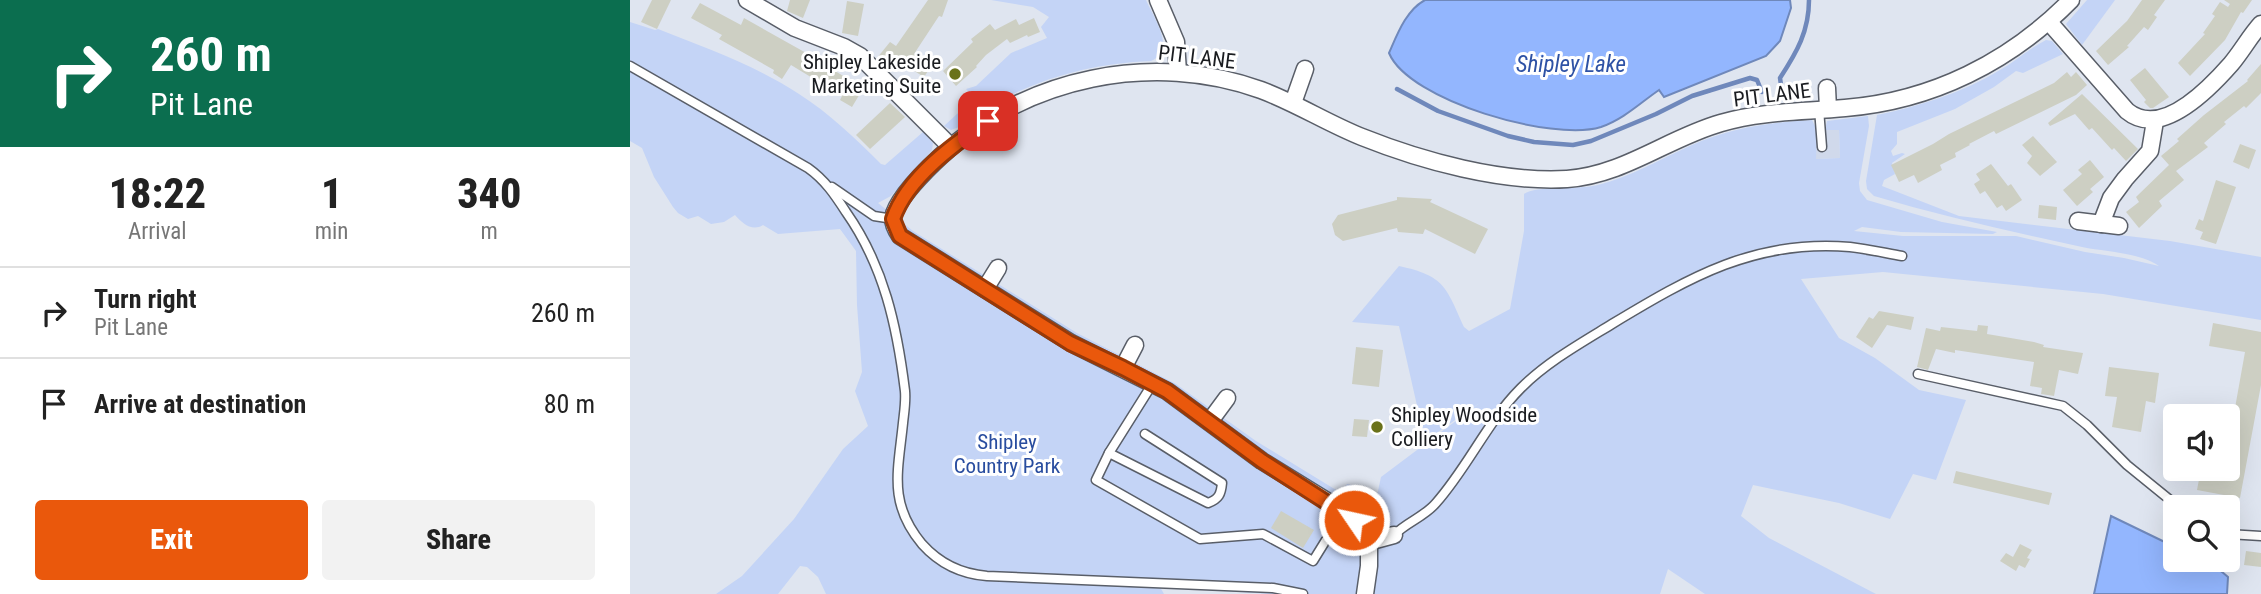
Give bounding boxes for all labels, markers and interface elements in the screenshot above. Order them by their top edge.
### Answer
text: 260 m [150,26,272,83]
icon: right [35,28,126,119]
street label: PIT LANE [1157,40,1237,74]
place label: Shipley Lakeside Marketing Suite [803,50,941,98]
water label: Shipley Lake [1516,51,1626,78]
marker: Shipley Lakeside Marketing Suite [947,66,963,82]
street label: PIT LANE [1732,78,1812,112]
text: Pit Lane [150,85,253,123]
pin [958,91,1018,151]
icon: arrive [969,102,1007,140]
text: 18:22 [109,169,206,218]
text: 1 [321,169,342,218]
text: 340 [457,169,521,218]
text: Arrival [128,218,187,245]
text: min [315,218,348,245]
text: m [481,218,498,245]
text: Turn right [94,284,196,314]
icon: right [35,294,73,332]
text: 260 m [531,298,595,328]
text: Pit Lane [94,314,168,341]
icon: arrive [35,385,73,423]
text: Arrive at destination [94,389,306,419]
text: 80 m [544,389,595,419]
place label: Shipley Woodside Colliery [1391,403,1537,451]
map controls [2163,404,2240,572]
button: sound [2163,404,2240,481]
marker: Shipley Woodside Colliery [1369,419,1385,435]
park label: Shipley Country Park [954,430,1061,478]
position arrow [1317,483,1391,557]
button: search [2163,495,2240,572]
button: Exit [35,500,308,580]
button: Share [322,500,595,580]

